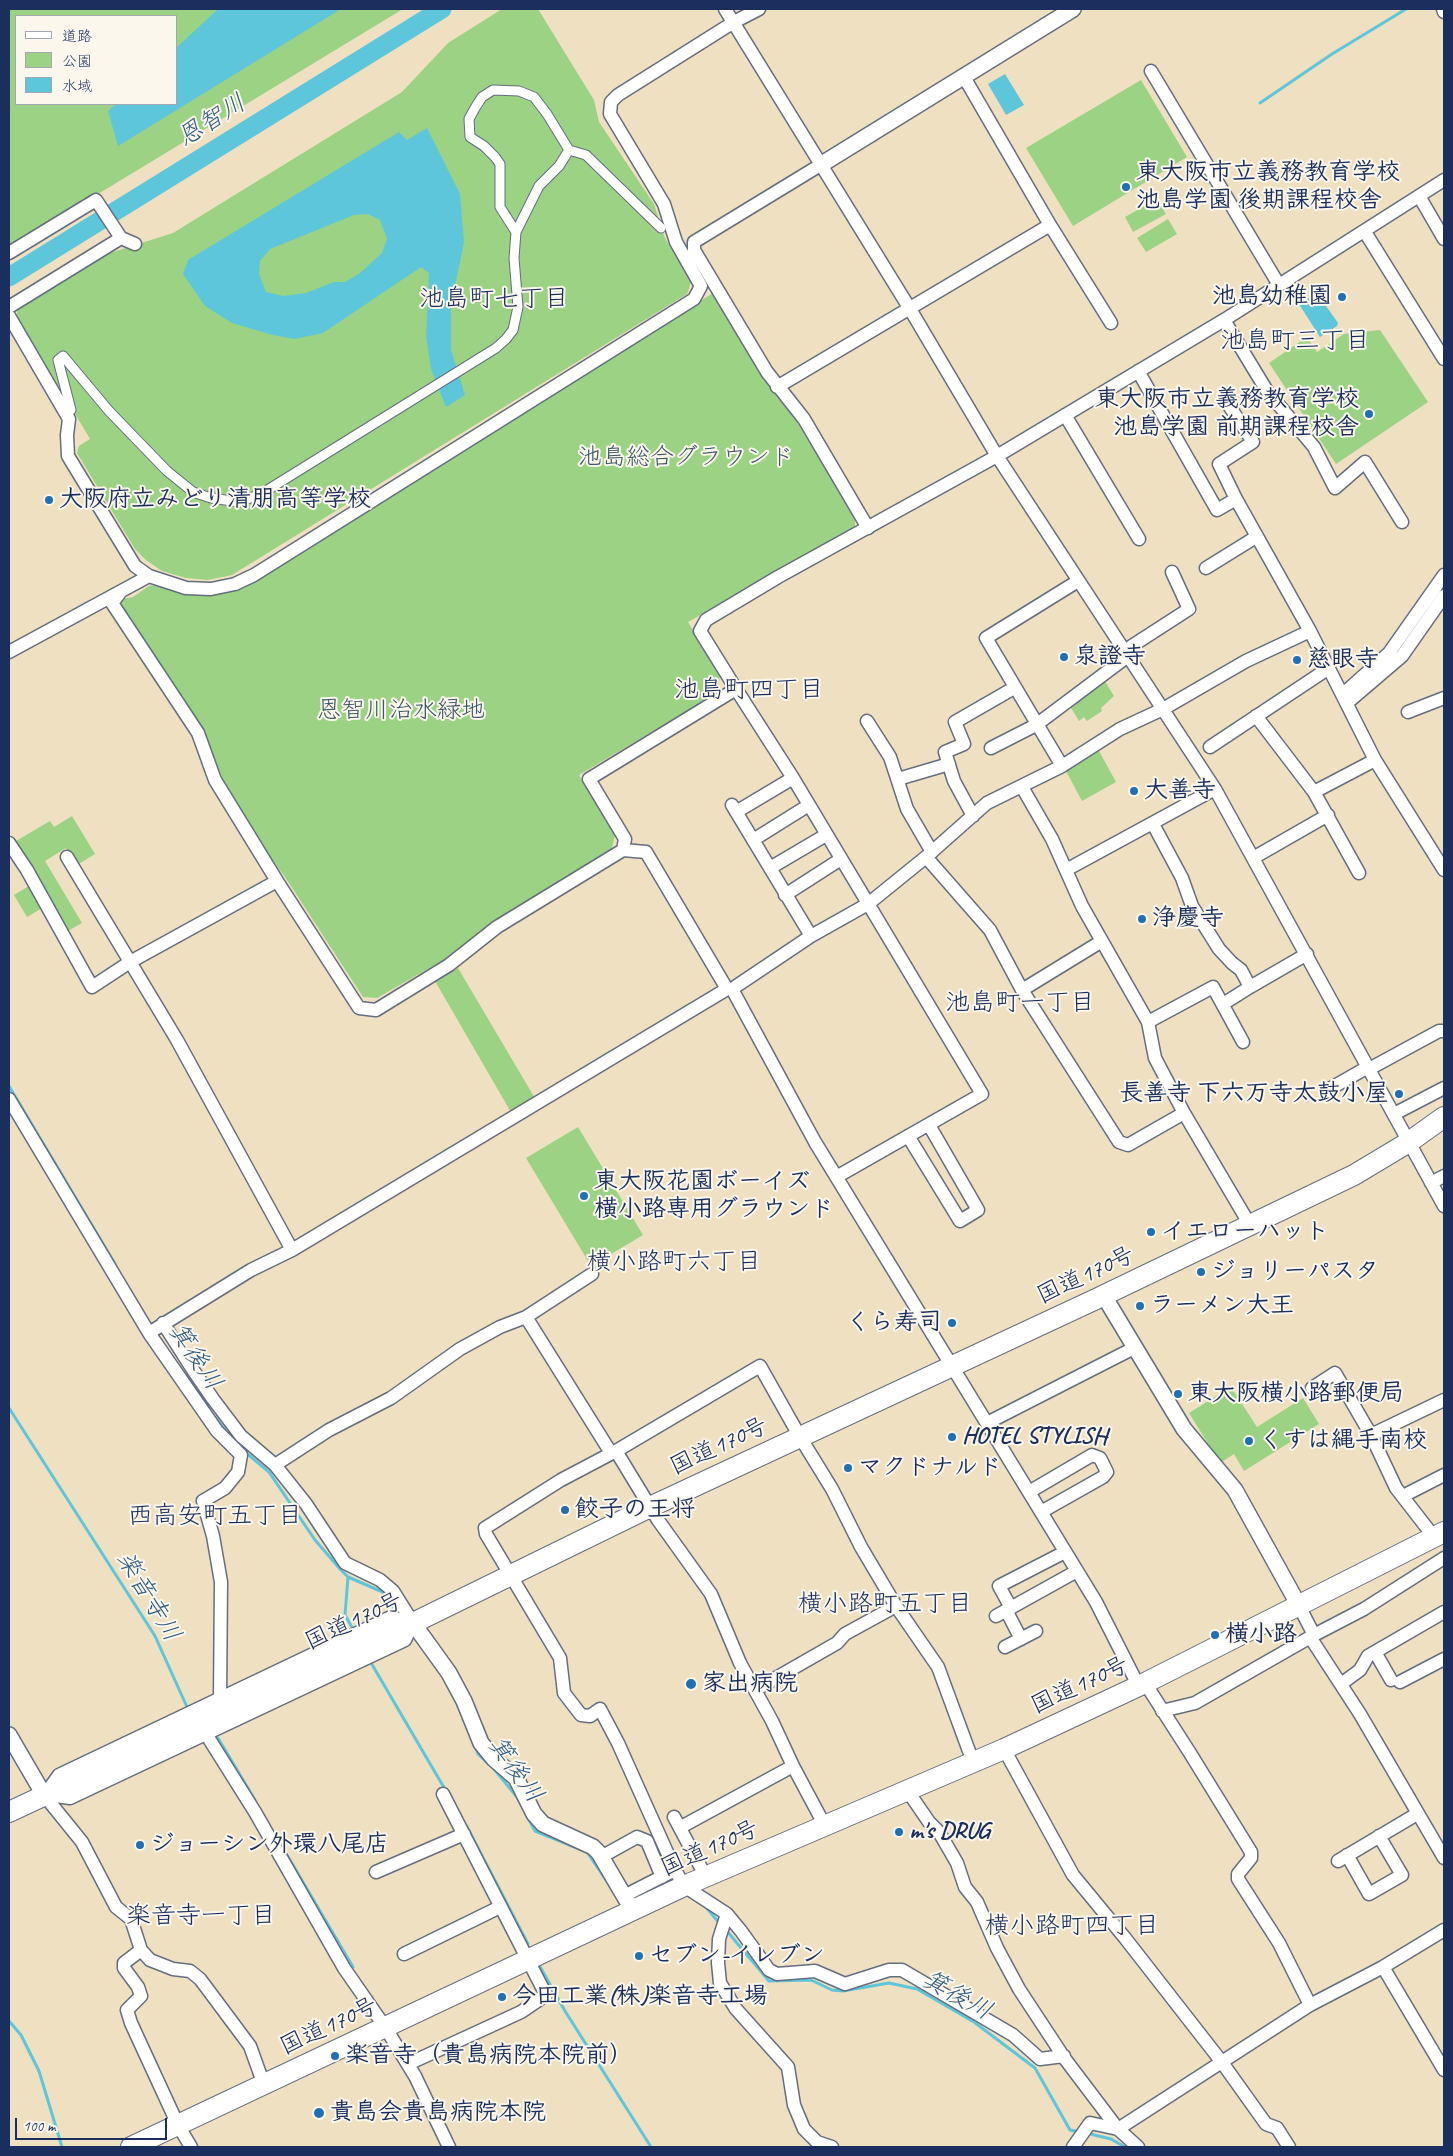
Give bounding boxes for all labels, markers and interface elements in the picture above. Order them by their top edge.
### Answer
legend [15,15,178,105]
text: 道路 [62,27,92,46]
text: 公園 [62,52,92,71]
text: 水域 [62,77,92,96]
water label: 恩智川 [172,88,252,154]
place label: 東大阪市立義務教育学校 池島学園 後期課程校舎 [1136,159,1400,215]
marker: 東大阪市立義務教育学校 池島学園 後期課程校舎 [1120,181,1132,193]
place label: 池島幼稚園 [1212,283,1332,311]
district label: 池島町七丁目 [419,284,569,314]
marker: 池島幼稚園 [1336,291,1348,303]
district label: 池島町三丁目 [1220,326,1370,356]
place label: 東大阪市立義務教育学校 池島学園 前期課程校舎 [1095,386,1359,442]
marker: 東大阪市立義務教育学校 池島学園 前期課程校舎 [1363,408,1375,420]
park label: 池島総合グラウンド [578,444,794,472]
place label: 大阪府立みどり清朋高等学校 [59,486,371,514]
marker: 大阪府立みどり清朋高等学校 [43,494,55,506]
place label: 泉證寺 [1074,643,1146,671]
place label: 慈眼寺 [1307,646,1379,674]
marker: 泉證寺 [1058,651,1070,663]
marker: 慈眼寺 [1291,654,1303,666]
district label: 池島町四丁目 [674,675,824,705]
park label: 恩智川治水緑地 [317,697,485,725]
place label: 大善寺 [1144,777,1216,805]
marker: 大善寺 [1128,785,1140,797]
place label: 浄慶寺 [1152,905,1224,933]
marker: 浄慶寺 [1136,913,1148,925]
district label: 池島町一丁目 [945,988,1095,1018]
place label: 長善寺 下六万寺太鼓小屋 [1119,1080,1389,1108]
marker: 長善寺 下六万寺太鼓小屋 [1393,1088,1405,1100]
place label: 東大阪花園ボーイズ 横小路専用グラウンド [594,1168,834,1224]
marker: 東大阪花園ボーイズ 横小路専用グラウンド [578,1190,590,1202]
place label: イエローハット [1161,1218,1329,1246]
marker: イエローハット [1145,1226,1157,1238]
street label: 国道170号 [1033,1241,1139,1311]
district label: 横小路町六丁目 [587,1247,761,1277]
place label: ジョリーパスタ [1211,1258,1379,1286]
marker: ジョリーパスタ [1195,1266,1207,1278]
place label: ラーメン大王 [1150,1292,1294,1320]
marker: ラーメン大王 [1134,1300,1146,1312]
place label: くら寿司 [846,1309,942,1337]
marker: くら寿司 [946,1317,958,1329]
water label: 箕後川 [162,1318,228,1396]
place label: 東大阪横小路郵便局 [1188,1380,1404,1408]
marker: 東大阪横小路郵便局 [1172,1388,1184,1400]
street label: 国道170号 [666,1412,772,1482]
place label: HOTEL STYLISH [962,1423,1107,1451]
place label: くすは縄手南校 [1259,1427,1427,1455]
marker: HOTEL STYLISH [946,1431,958,1443]
marker: くすは縄手南校 [1243,1435,1255,1447]
place label: マクドナルド [858,1454,1002,1482]
marker: マクドナルド [842,1462,854,1474]
place label: 餃子の王将 [575,1496,695,1524]
district label: 西高安町五丁目 [128,1501,302,1531]
marker: 餃子の王将 [559,1504,571,1516]
water label: 楽音寺川 [109,1546,187,1648]
street label: 国道170号 [301,1587,407,1657]
district label: 横小路町五丁目 [798,1589,972,1619]
place label: 横小路 [1225,1621,1297,1649]
marker: 横小路 [1209,1629,1221,1641]
street label: 国道170号 [1027,1651,1133,1721]
place label: 家出病院 [702,1670,798,1698]
marker: 家出病院 [684,1677,698,1691]
water label: 箕後川 [481,1731,549,1809]
street label: 国道170号 [656,1815,764,1883]
place label: m's DRUG [909,1818,989,1846]
marker: m's DRUG [893,1826,905,1838]
place label: ジョーシン外環八尾店 [150,1831,389,1859]
marker: ジョーシン外環八尾店 [134,1839,146,1851]
district label: 楽音寺一丁目 [126,1901,276,1931]
district label: 横小路町四丁目 [985,1911,1159,1941]
place label: セブン-イレブン [649,1942,825,1970]
marker: セブン-イレブン [633,1950,645,1962]
water label: 箕後川 [917,1965,997,2027]
place label: 今田工業(株)楽音寺工場 [512,1983,768,2011]
marker: 今田工業(株)楽音寺工場 [496,1991,508,2003]
street label: 国道170号 [276,1992,382,2062]
place label: 楽音寺（貴島病院本院前） [345,2042,633,2070]
marker: 楽音寺（貴島病院本院前） [329,2050,341,2062]
place label: 貴島会貴島病院本院 [330,2099,546,2127]
marker: 貴島会貴島病院本院 [312,2106,326,2120]
scale bar [18,2108,170,2140]
text: 100 m [23,2117,55,2136]

